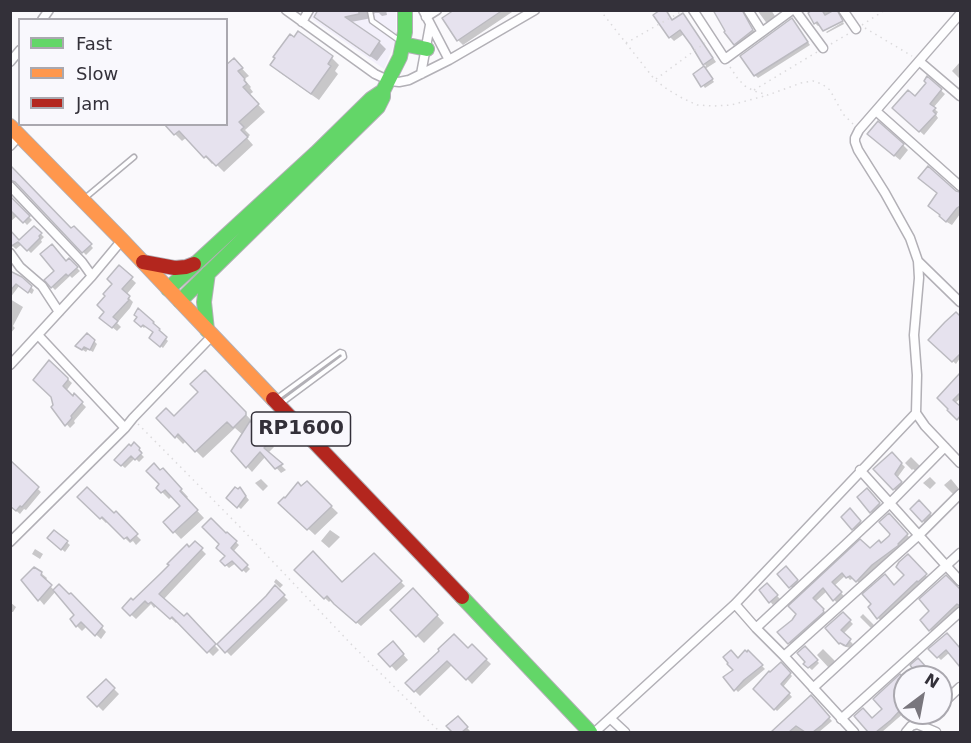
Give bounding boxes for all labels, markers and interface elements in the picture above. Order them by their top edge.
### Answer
legend [18,18,228,126]
text: Fast [76,33,112,54]
text: Slow [76,63,118,84]
text: Jam [76,93,110,114]
road number: RP1600 [252,412,350,446]
north arrow [893,665,953,725]
text: N [921,669,942,693]

